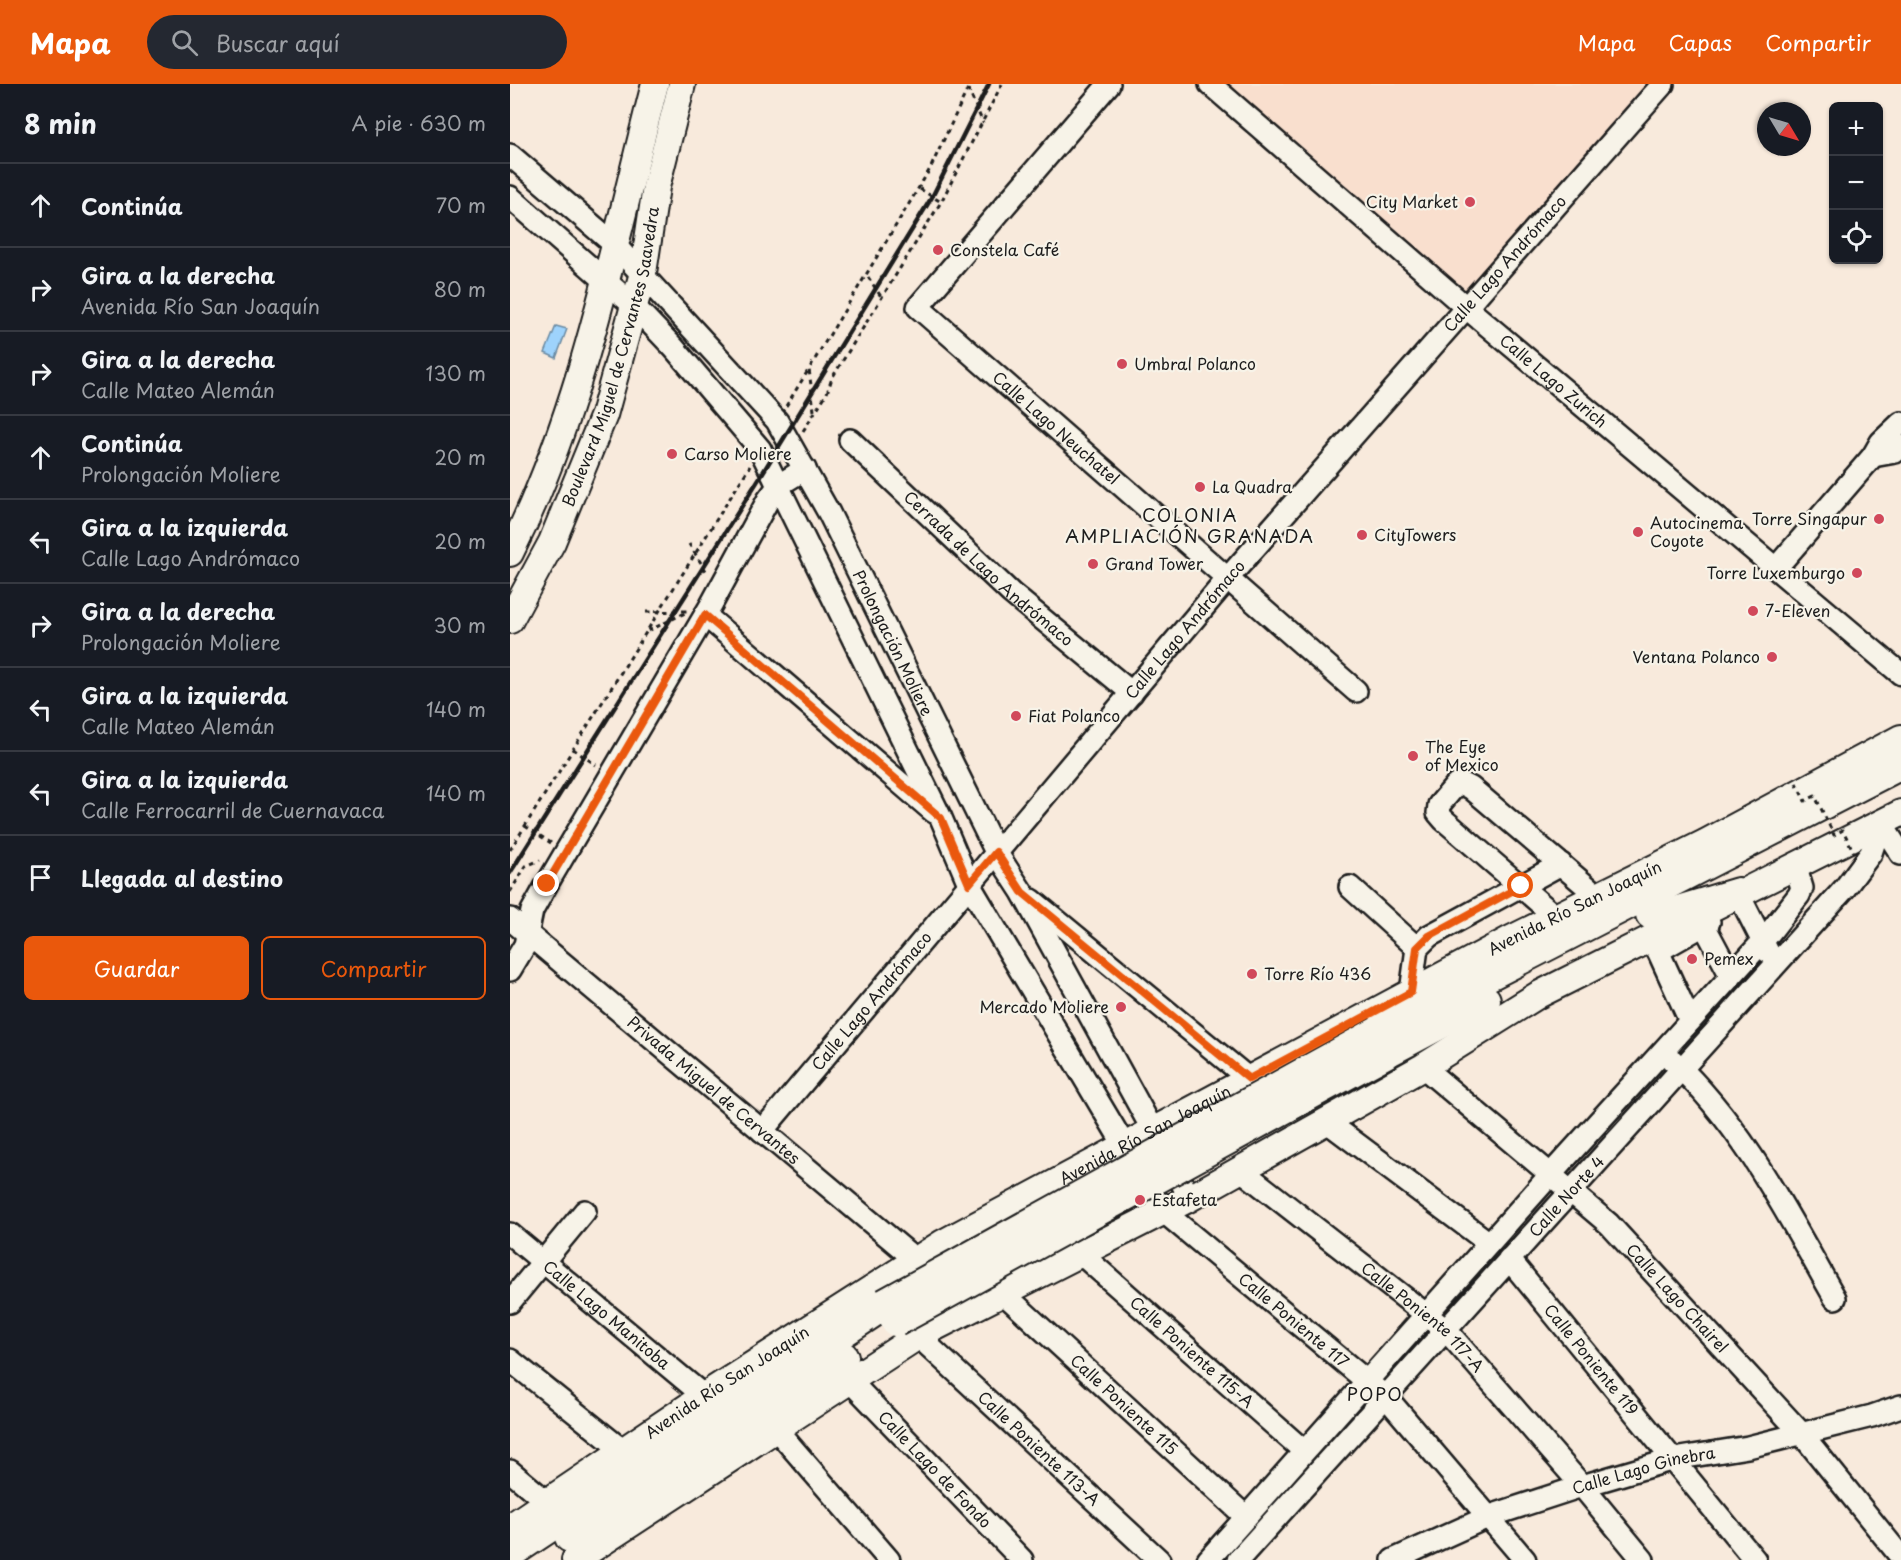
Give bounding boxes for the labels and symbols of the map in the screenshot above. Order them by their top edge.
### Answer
north arrow [1757,102,1811,156]
place label: City Market [1366,189,1458,213]
street label: Calle Lago Andrómaco [1437,189,1571,337]
marker: City Market [1463,195,1477,209]
street label: Boulevard Miguel de Cervantes Saavedra [555,205,664,510]
place label: Constela Café [950,237,1059,261]
marker: Constela Café [931,243,945,257]
street label: Calle Lago Zurich [1495,328,1613,433]
place label: Umbral Polanco [1134,351,1256,375]
marker: Umbral Polanco [1115,357,1129,371]
street label: Calle Lago Neuchatel [988,365,1125,489]
place label: Carso Moliere [684,441,792,465]
marker: Carso Moliere [665,447,679,461]
place label: La Quadra [1212,474,1292,498]
marker: La Quadra [1193,480,1207,494]
street label: Cerrada de Lago Andrómaco [899,484,1079,651]
district label: COLONIA AMPLIACIÓN GRANADA [1065,501,1315,549]
place label: Torre Singapur [1752,506,1868,530]
place label: Autocinema Coyote [1650,510,1743,552]
marker: Torre Singapur [1872,512,1886,526]
place label: CityTowers [1374,522,1456,546]
marker: Autocinema Coyote [1631,525,1645,539]
marker: CityTowers [1355,528,1369,542]
place label: Grand Tower [1105,551,1204,575]
street label: Calle Lago Andrómaco [1118,554,1250,704]
marker: Grand Tower [1086,557,1100,571]
place label: Torre Luxemburgo [1706,560,1845,584]
street label: Prolongación Moliere [848,565,940,720]
marker: Torre Luxemburgo [1850,566,1864,580]
place label: 7-Eleven [1765,598,1830,622]
marker: 7-Eleven [1746,604,1760,618]
place label: Ventana Polanco [1632,644,1760,668]
marker: Ventana Polanco [1765,650,1779,664]
place label: Fiat Polanco [1028,703,1120,727]
marker: Fiat Polanco [1009,709,1023,723]
place label: The Eye of Mexico [1425,734,1499,776]
marker: The Eye of Mexico [1406,749,1420,763]
street label: Avenida Río San Joaquín [1483,853,1665,960]
route end [533,870,559,896]
route start [1507,872,1533,898]
street label: Calle Lago Andrómaco [805,925,937,1075]
place label: Pemex [1704,946,1753,970]
marker: Pemex [1685,952,1699,966]
place label: Torre Río 436 [1264,961,1371,985]
marker: Torre Río 436 [1245,967,1259,981]
place label: Mercado Moliere [979,994,1109,1018]
marker: Mercado Moliere [1114,1000,1128,1014]
street label: Privada Miguel de Cervantes [623,1010,806,1169]
street label: Avenida Río San Joaquín [1055,1078,1235,1190]
street label: Calle Norte 4 [1522,1149,1609,1242]
place label: Estafeta [1152,1187,1217,1211]
marker: Estafeta [1133,1193,1147,1207]
street label: Calle Lago Chairel [1621,1237,1734,1357]
street label: Calle Lago Manitoba [539,1254,676,1374]
street label: Calle Poniente 117-A [1357,1255,1490,1377]
street label: Calle Poniente 117 [1234,1266,1355,1373]
street label: Calle Poniente 115-A [1125,1290,1260,1413]
street label: Calle Poniente 119 [1539,1298,1645,1420]
street label: Avenida Río San Joaquín [640,1319,813,1444]
street label: Calle Poniente 115 [1066,1348,1184,1460]
district label: POPO [1347,1380,1403,1407]
street label: Calle Poniente 113-A [973,1385,1106,1511]
street label: Calle Lago de Fondo [873,1405,998,1533]
street label: Calle Lago Ginebra [1569,1440,1717,1500]

